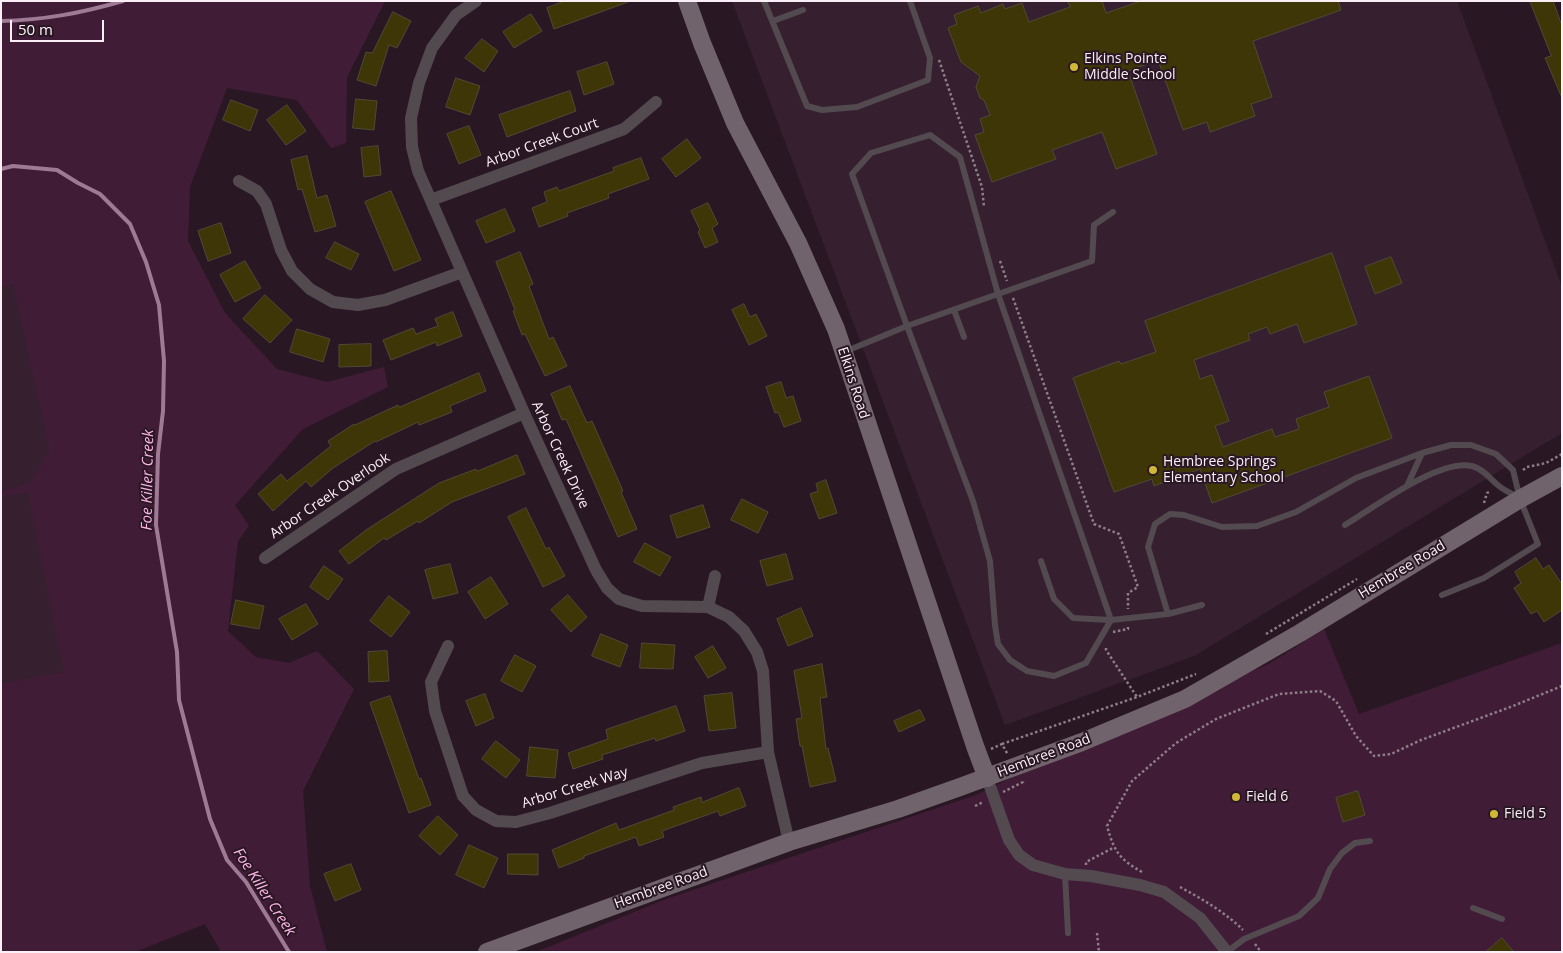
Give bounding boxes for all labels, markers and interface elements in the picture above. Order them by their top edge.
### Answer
scale bar [12,10,106,42]
text: 50 m [18,19,53,39]
place label: Elkins Pointe Middle School [1084,51,1176,84]
marker: Elkins Pointe Middle School [1068,61,1080,73]
street label: Arbor Creek Court [483,115,601,171]
street label: Elkins Road [833,345,873,421]
street label: Arbor Creek Drive [528,399,592,511]
water label: Foe Killer Creek [138,429,158,531]
street label: Arbor Creek Overlook [267,450,393,542]
place label: Hembree Springs Elementary School [1163,454,1284,487]
marker: Hembree Springs Elementary School [1147,464,1159,476]
street label: Hembree Road [1356,538,1448,602]
street label: Hembree Road [995,731,1093,781]
street label: Arbor Creek Way [520,764,630,812]
place label: Field 6 [1246,789,1288,805]
marker: Field 6 [1230,791,1242,803]
place label: Field 5 [1504,806,1546,822]
marker: Field 5 [1488,808,1500,820]
water label: Foe Killer Creek [229,845,299,939]
street label: Hembree Road [612,863,710,913]

